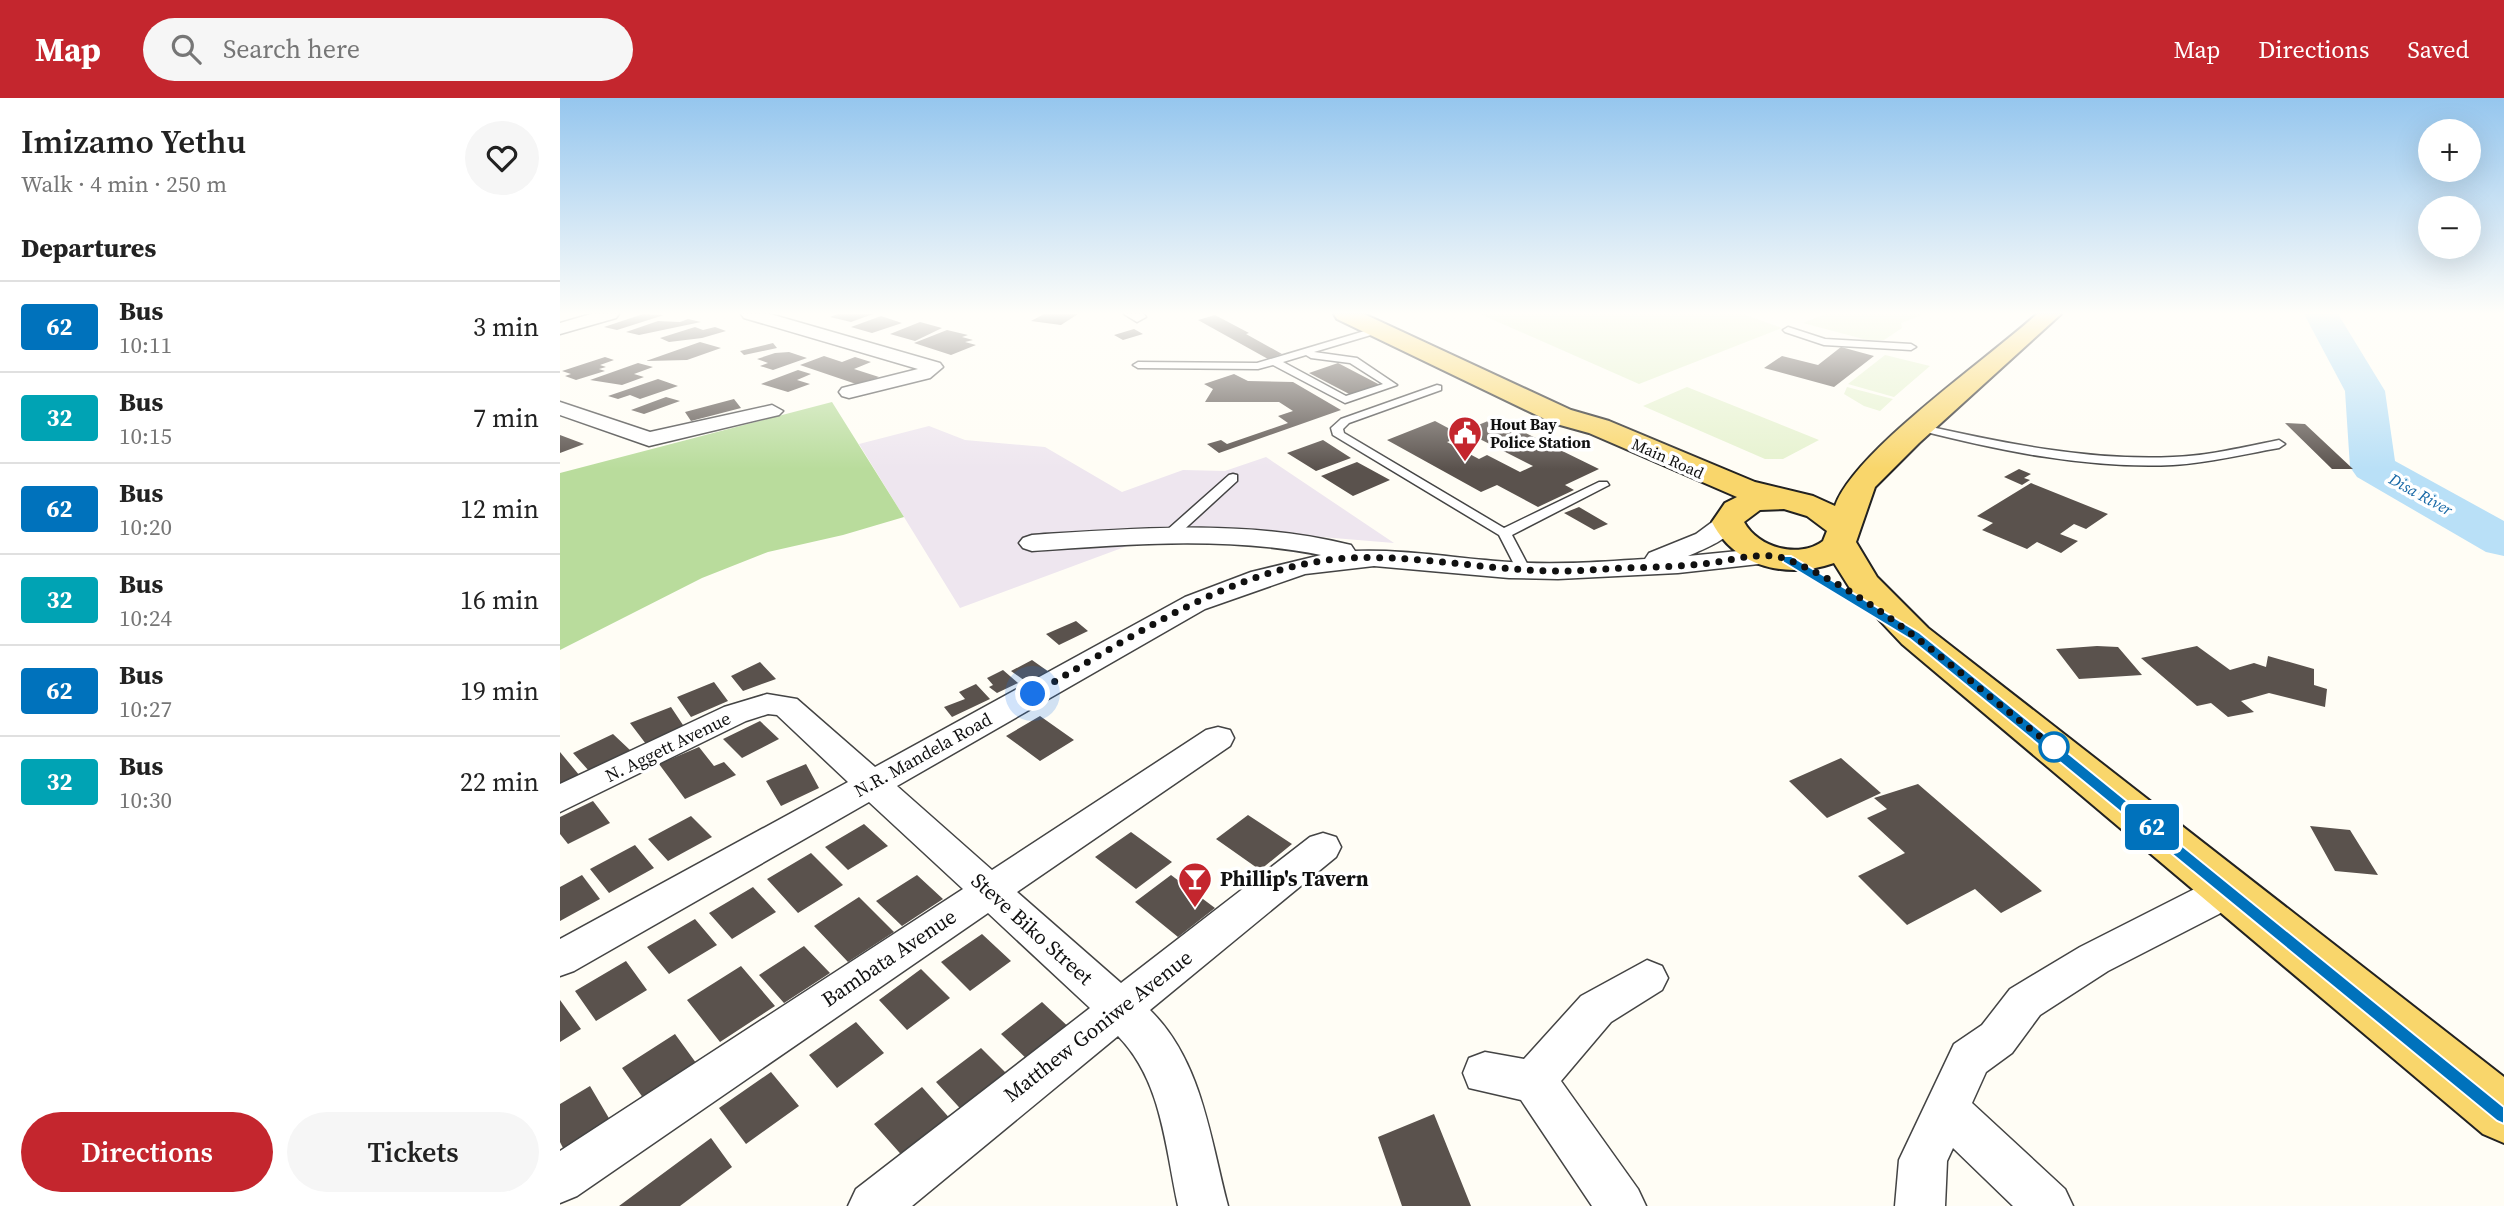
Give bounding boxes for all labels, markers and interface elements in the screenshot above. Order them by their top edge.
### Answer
search box [143,18,633,81]
text: Map [35,27,101,72]
icon: search [167,30,205,68]
text: Search here [223,31,360,67]
text: Map [2173,33,2220,66]
text: Directions [2258,33,2369,66]
text: Saved [2407,33,2469,66]
text: Imizamo Yethu [21,119,246,164]
map controls [2418,119,2481,259]
button: + [2418,119,2481,182]
button: heart [465,121,539,195]
text: Walk · 4 min · 250 m [21,168,227,200]
button: − [2418,196,2481,259]
text: Departures [21,230,156,266]
text: Bus [119,293,163,329]
text: 3 min [473,309,539,345]
text: 62 [46,310,73,343]
text: 10:11 [119,329,172,361]
text: Bus [119,384,163,420]
text: 7 min [473,400,539,436]
text: 32 [46,401,73,434]
place label: Hout Bay Police Station [1490,413,1591,453]
public building icon: Hout Bay Police Station [1446,414,1484,463]
text: 10:15 [119,420,172,452]
street label: Main Road [1628,432,1708,484]
water label: Disa River [2384,467,2457,521]
text: Bus [119,475,163,511]
text: 12 min [460,491,539,527]
text: 62 [46,492,73,525]
text: 10:20 [119,511,172,543]
text: Bus [119,566,163,602]
text: 16 min [460,582,539,618]
text: 32 [46,583,73,616]
text: 10:24 [119,602,172,634]
text: Bus [119,657,163,693]
text: 19 min [460,673,539,709]
text: 62 [46,674,73,707]
your location [1015,676,1050,711]
text: 10:27 [119,693,172,725]
street label: N. Aggett Avenue [601,705,735,788]
street label: N.R. Mandela Road [849,706,996,803]
unlabelled marker [2039,732,2069,762]
text: Bus [119,748,163,784]
text: 22 min [460,764,539,800]
text: 32 [46,765,73,798]
text: 10:30 [119,784,172,816]
line badge: 62 [2120,804,2184,850]
text: 62 [2139,810,2165,843]
bar icon: Phillip's Tavern [1176,860,1214,909]
place label: Phillip's Tavern [1220,864,1369,893]
street label: Steve Biko Street [965,866,1100,991]
street label: Bambata Avenue [816,902,962,1013]
street label: Matthew Goniwe Avenue [997,943,1198,1108]
button: Directions [21,1112,273,1192]
button: Tickets [287,1112,539,1192]

